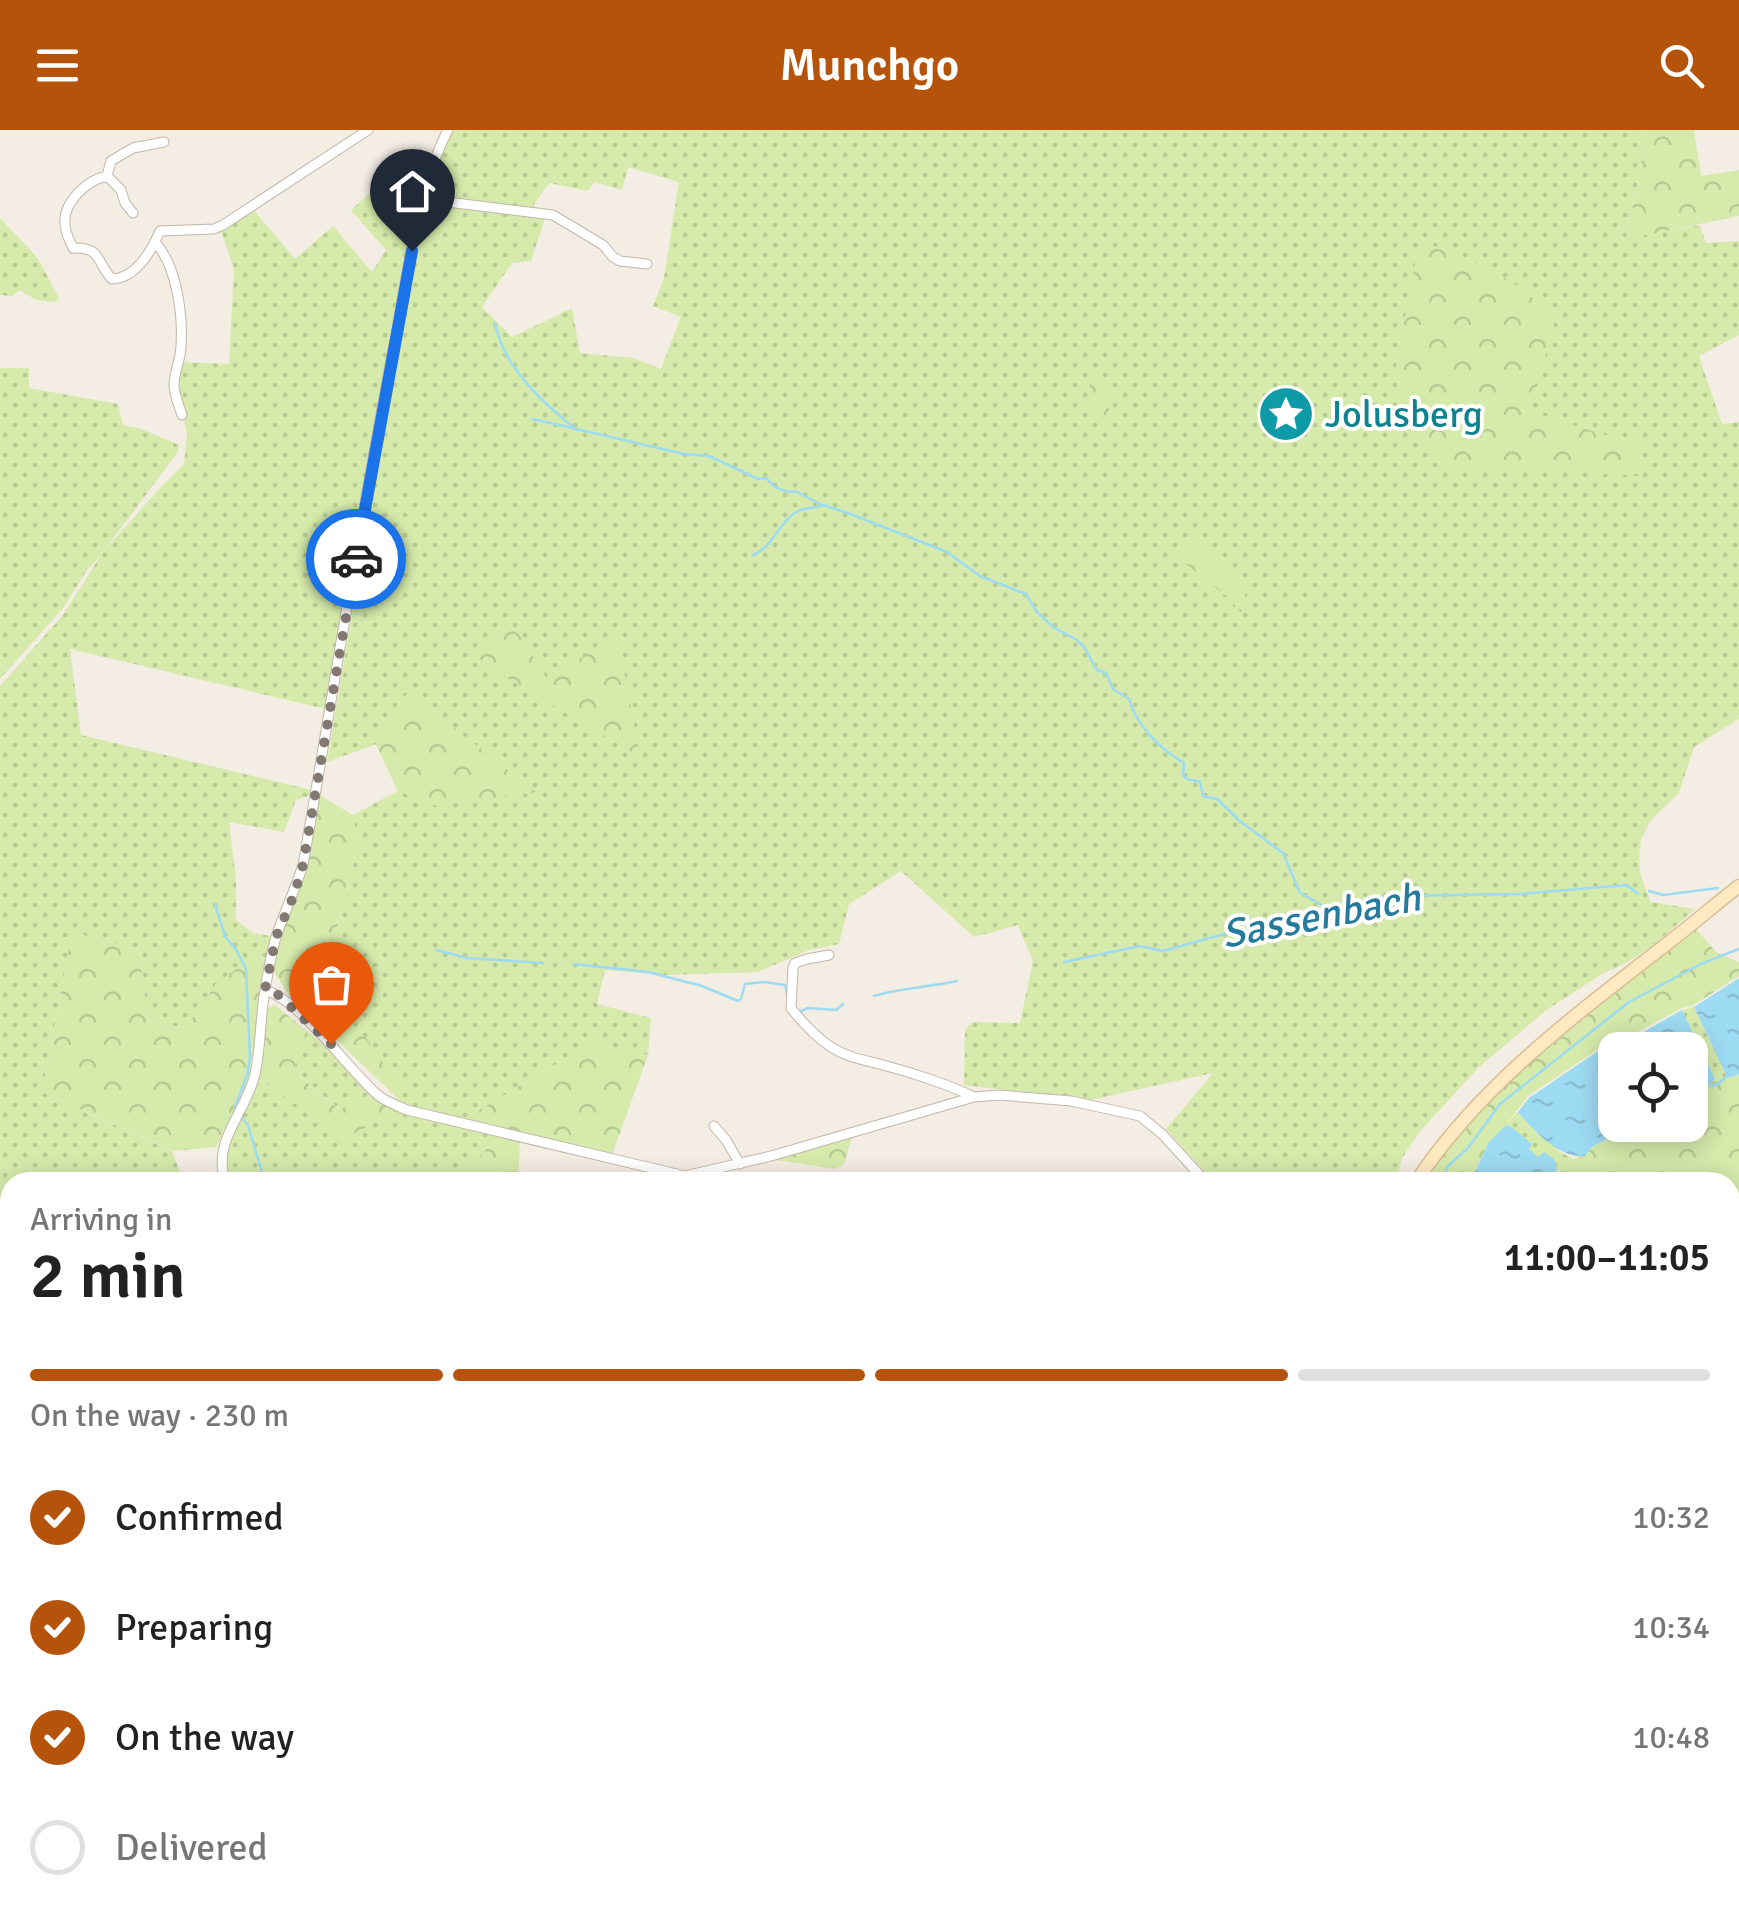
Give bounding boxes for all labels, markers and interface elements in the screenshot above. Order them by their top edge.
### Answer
icon: menu [30,38,85,93]
text: Munchgo [780,38,959,93]
icon: search [1654,38,1709,93]
pin [370,149,455,252]
icon: home [385,164,440,219]
place icon: Jolusberg [1256,384,1316,444]
place label: Jolusberg [1325,391,1483,438]
courier [306,509,406,609]
icon: car [329,532,384,587]
water label: Sassenbach [1217,872,1426,960]
pin [289,942,374,1045]
icon: bag [304,957,359,1012]
map controls [1598,1032,1708,1142]
button: locate [1598,1032,1708,1142]
text: Arriving in [30,1200,172,1239]
text: 11:00–11:05 [1504,1234,1710,1281]
text: 2 min [30,1236,186,1316]
text: On the way · 230 m [30,1396,289,1435]
icon: check [30,1490,85,1545]
text: Confirmed [115,1494,284,1541]
text: 10:32 [1632,1498,1710,1537]
icon: check [30,1600,85,1655]
text: Preparing [115,1604,273,1651]
text: 10:34 [1632,1608,1710,1647]
icon: check [30,1710,85,1765]
text: On the way [115,1714,294,1761]
text: 10:48 [1632,1718,1710,1757]
text: Delivered [115,1824,268,1871]

